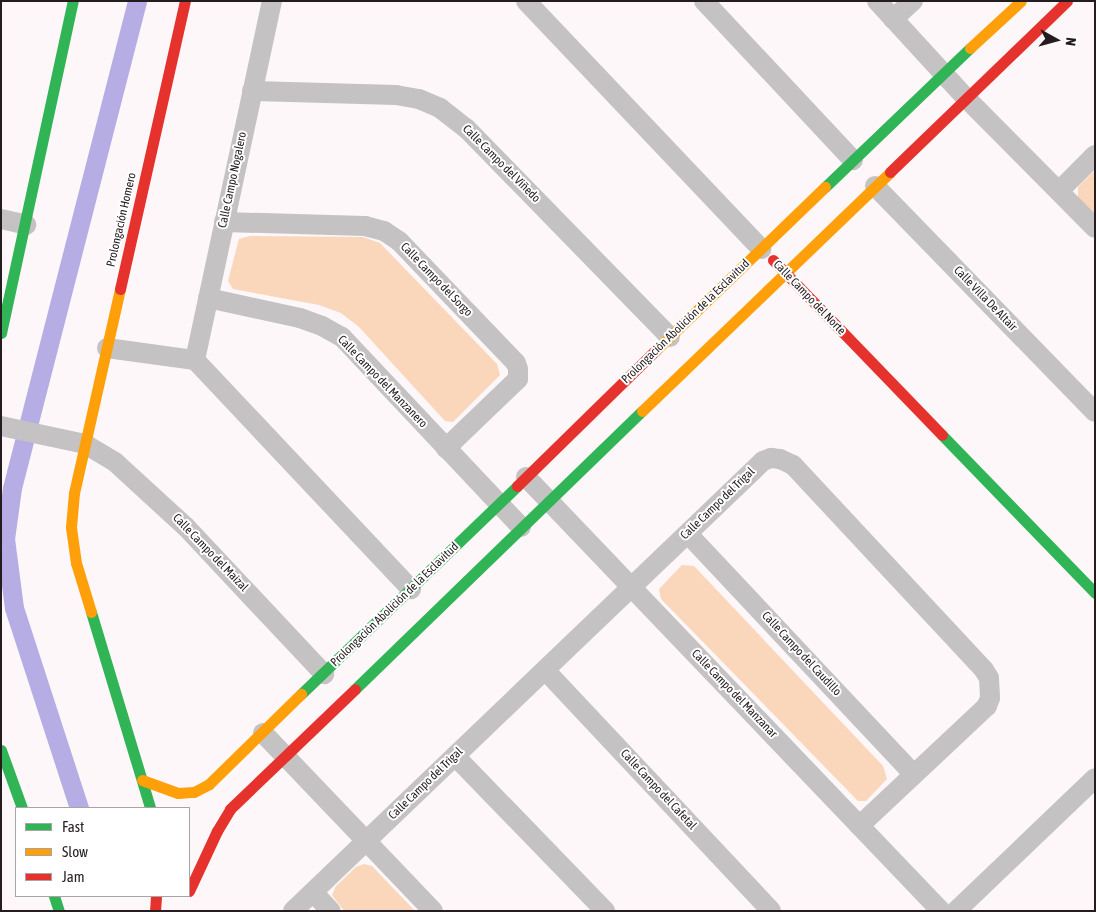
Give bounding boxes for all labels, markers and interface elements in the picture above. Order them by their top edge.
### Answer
north arrow [1031,15,1081,65]
text: N [1062,37,1079,47]
street label: Calle Campo del Viñedo [459,122,543,206]
street label: Calle Campo Nogalero [216,131,250,229]
street label: Prolongación Homero [104,171,140,269]
street label: Calle Campo del Sorgo [397,240,475,320]
street label: Prolongación Abolición de la Esclavitud [619,257,753,387]
street label: Calle Campo del Norte [770,258,848,338]
street label: Calle Villa De Altair [950,264,1020,334]
street label: Calle Campo del Manzanero [334,333,430,431]
street label: Calle Campo del Trigal [678,465,758,543]
street label: Calle Campo del Maizal [169,511,251,595]
street label: Prolongación Abolición de la Esclavitud [328,540,462,670]
street label: Calle Campo del Caudillo [758,609,844,699]
street label: Calle Campo del Manzanar [688,647,780,741]
street label: Calle Campo del Trigal [386,745,466,823]
street label: Calle Campo del Cafetal [617,747,699,833]
legend [15,807,190,897]
text: Fast [62,818,84,835]
text: Slow [62,843,88,860]
text: Jam [62,868,85,885]

